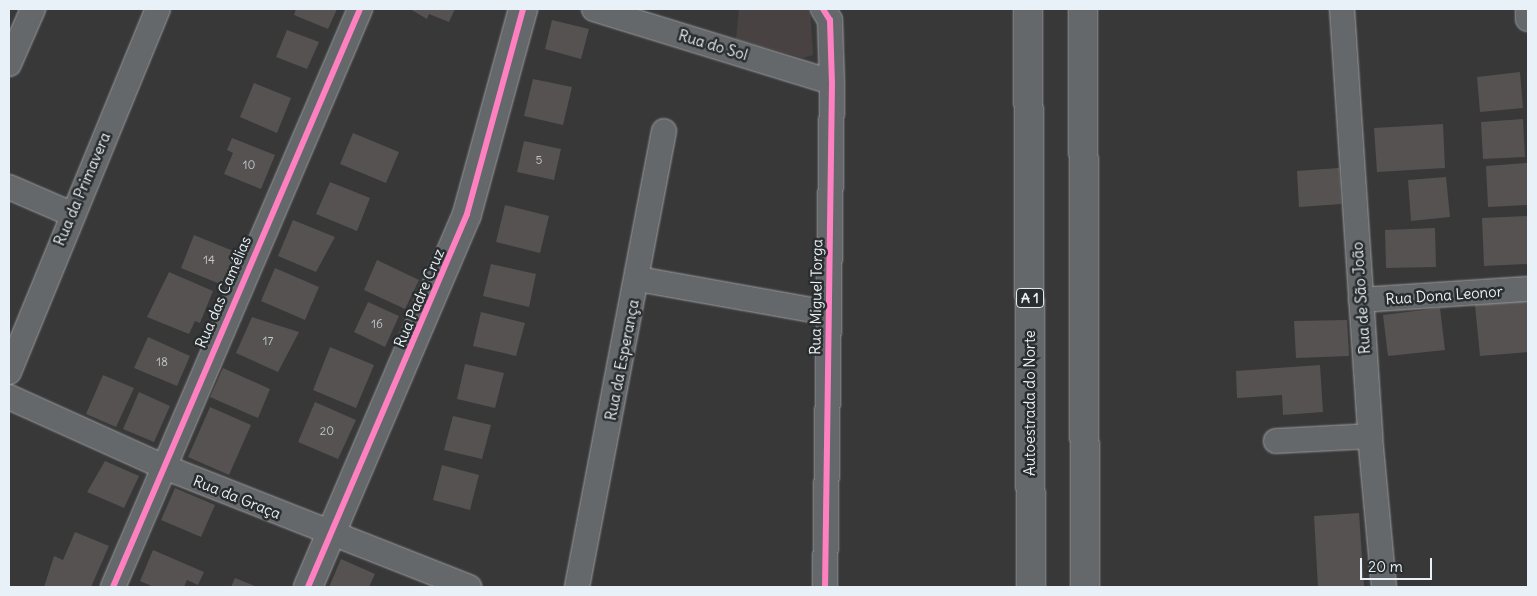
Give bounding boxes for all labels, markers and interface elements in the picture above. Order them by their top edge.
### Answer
street label: Rua do Sol [676,26,750,64]
street label: Rua da Primavera [50,130,114,248]
house number: 5 [536,153,542,167]
house number: 10 [243,158,255,172]
street label: Rua das Camélias [191,233,255,351]
street label: Rua Miguel Torga [806,239,826,355]
street label: Rua de São João [1348,241,1374,355]
street label: Rua Padre Cruz [390,246,448,350]
house number: 14 [203,253,215,267]
street label: Rua Dona Leonor [1385,282,1503,308]
road number: A 1 [1015,286,1045,310]
street label: Rua da Esperança [601,298,643,422]
house number: 16 [371,317,383,331]
street label: Autoestrada do Norte [1021,330,1039,476]
house number: 17 [263,334,273,348]
house number: 18 [156,355,168,369]
house number: 20 [320,424,334,438]
street label: Rua da Graça [191,471,283,523]
scale bar [1362,548,1434,580]
text: 20 m [1368,557,1403,576]

